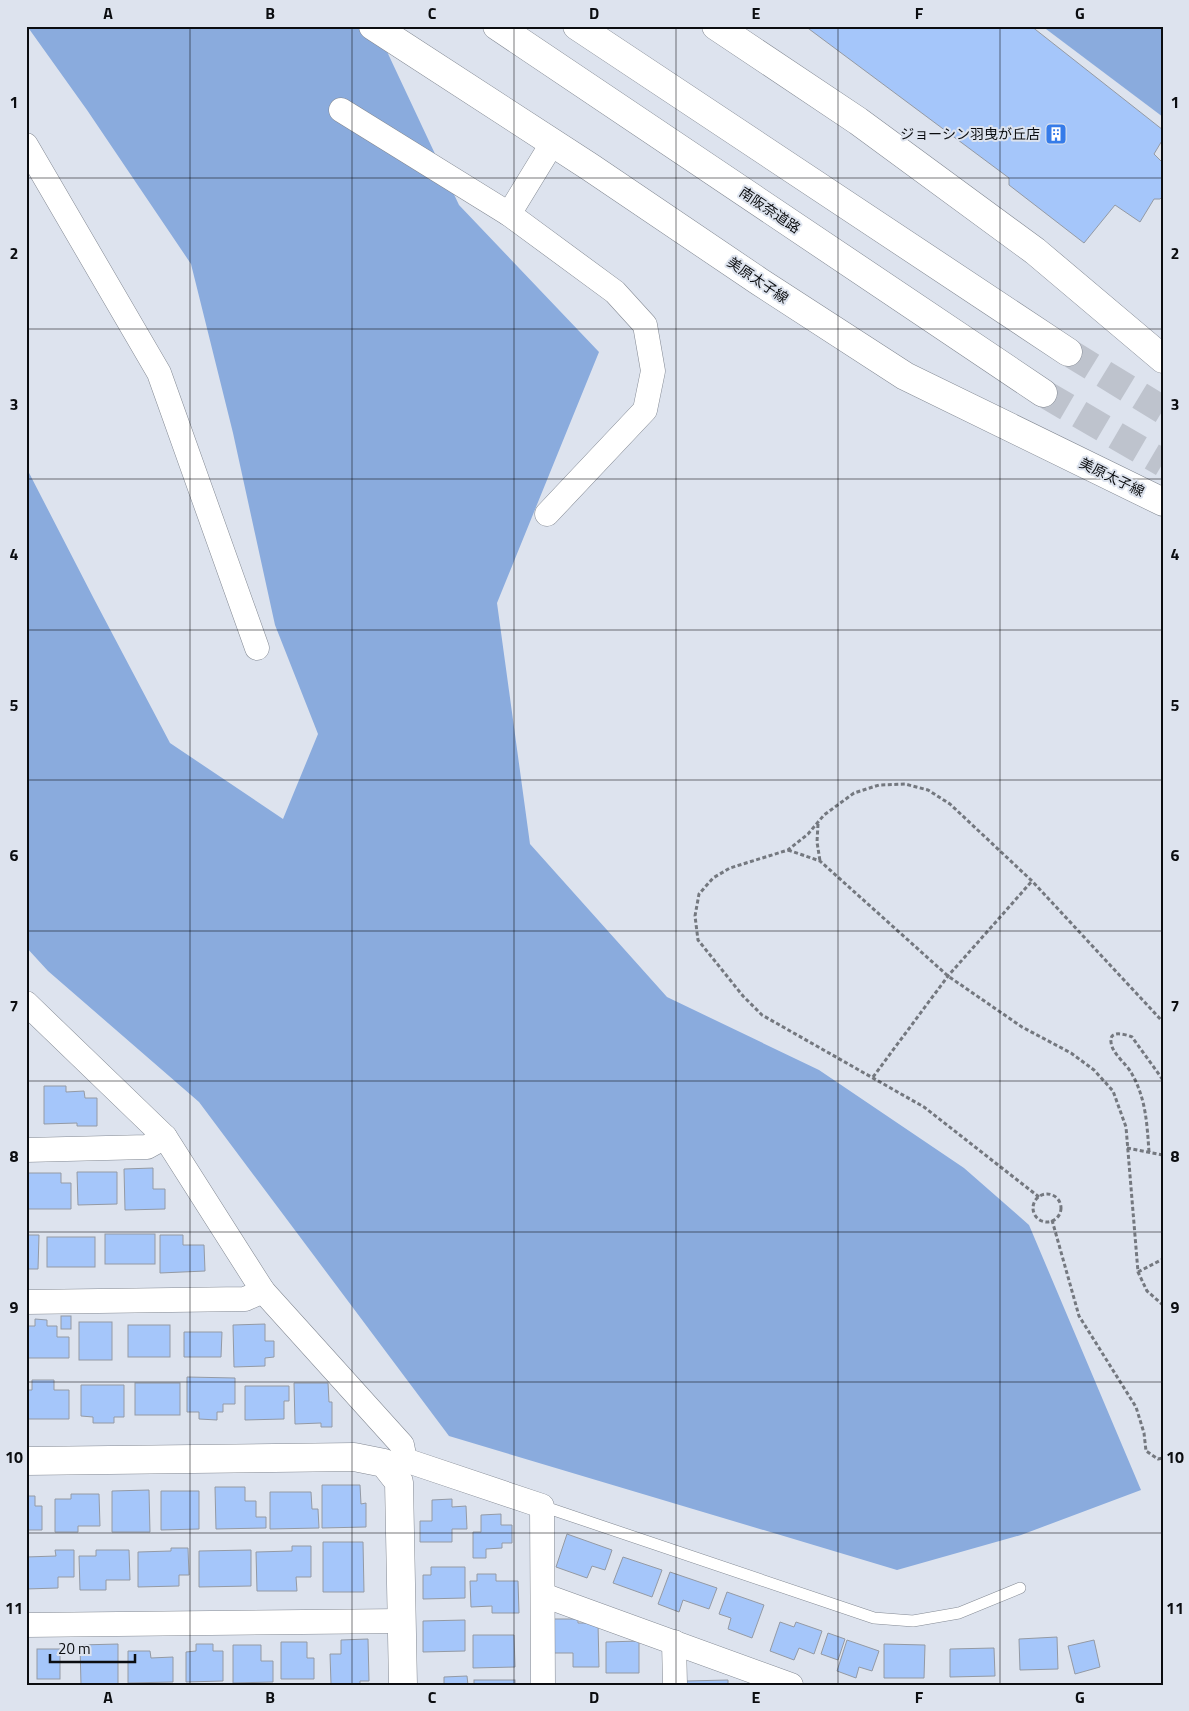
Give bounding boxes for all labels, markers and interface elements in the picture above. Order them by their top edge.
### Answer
text: A [103,1,113,25]
text: B [265,1,275,25]
text: C [428,1,437,25]
text: D [589,1,599,25]
text: E [752,1,761,25]
text: F [915,1,924,25]
text: G [1075,1,1085,25]
text: 1 [10,90,18,114]
text: 1 [1171,90,1179,114]
building icon: ジョーシン羽曳が丘店 [1044,122,1068,146]
place label: ジョーシン羽曳が丘店 [900,123,1040,144]
street label: 南阪奈道路 [735,181,805,238]
text: 2 [10,241,18,265]
text: 2 [1171,241,1179,265]
street label: 美原太子線 [723,251,793,308]
text: 3 [10,392,18,416]
text: 3 [1171,392,1179,416]
street label: 美原太子線 [1076,452,1148,501]
text: 4 [10,542,19,566]
text: 4 [1171,542,1180,566]
text: 5 [10,693,19,717]
text: 5 [1171,693,1180,717]
text: 6 [10,843,19,867]
text: 6 [1171,843,1180,867]
text: 7 [10,994,18,1018]
text: 7 [1171,994,1179,1018]
text: 8 [10,1144,19,1168]
text: 8 [1171,1144,1180,1168]
text: 9 [10,1295,19,1319]
text: 9 [1171,1295,1180,1319]
text: 10 [5,1445,23,1469]
text: 10 [1166,1445,1184,1469]
text: 11 [5,1596,23,1620]
text: 11 [1166,1596,1184,1620]
scale bar [50,1631,135,1663]
text: 20 m [58,1637,91,1660]
text: A [103,1685,113,1709]
text: B [265,1685,275,1709]
text: C [428,1685,437,1709]
text: D [589,1685,599,1709]
text: E [752,1685,761,1709]
text: F [915,1685,924,1709]
text: G [1075,1685,1085,1709]

